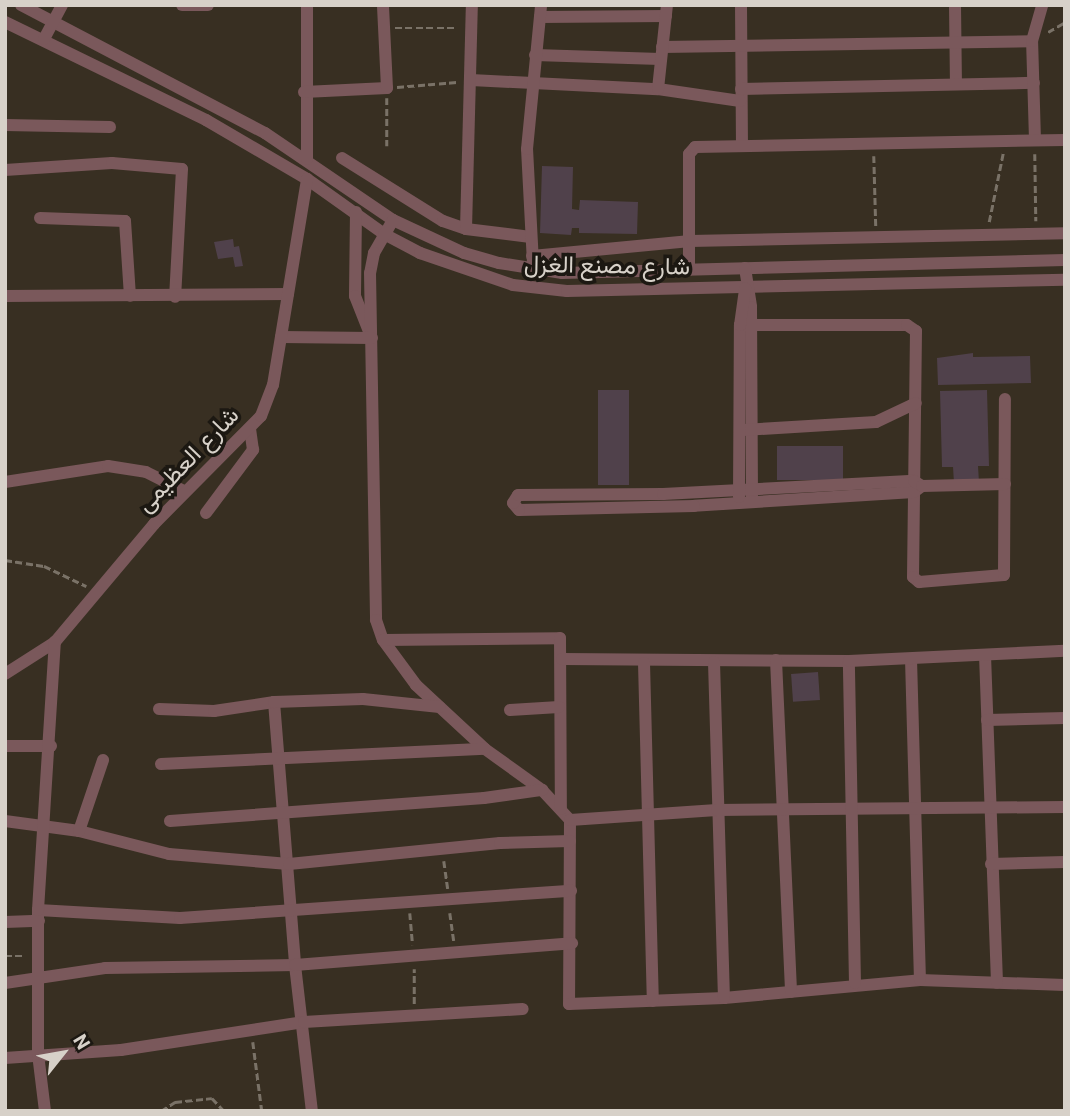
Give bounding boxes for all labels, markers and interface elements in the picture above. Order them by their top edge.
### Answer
street label: شارع مصنع الغزل [524,250,690,282]
street label: شارع العظيمى [131,401,245,519]
north arrow [28,1018,98,1088]
text: N [68,1030,95,1054]

